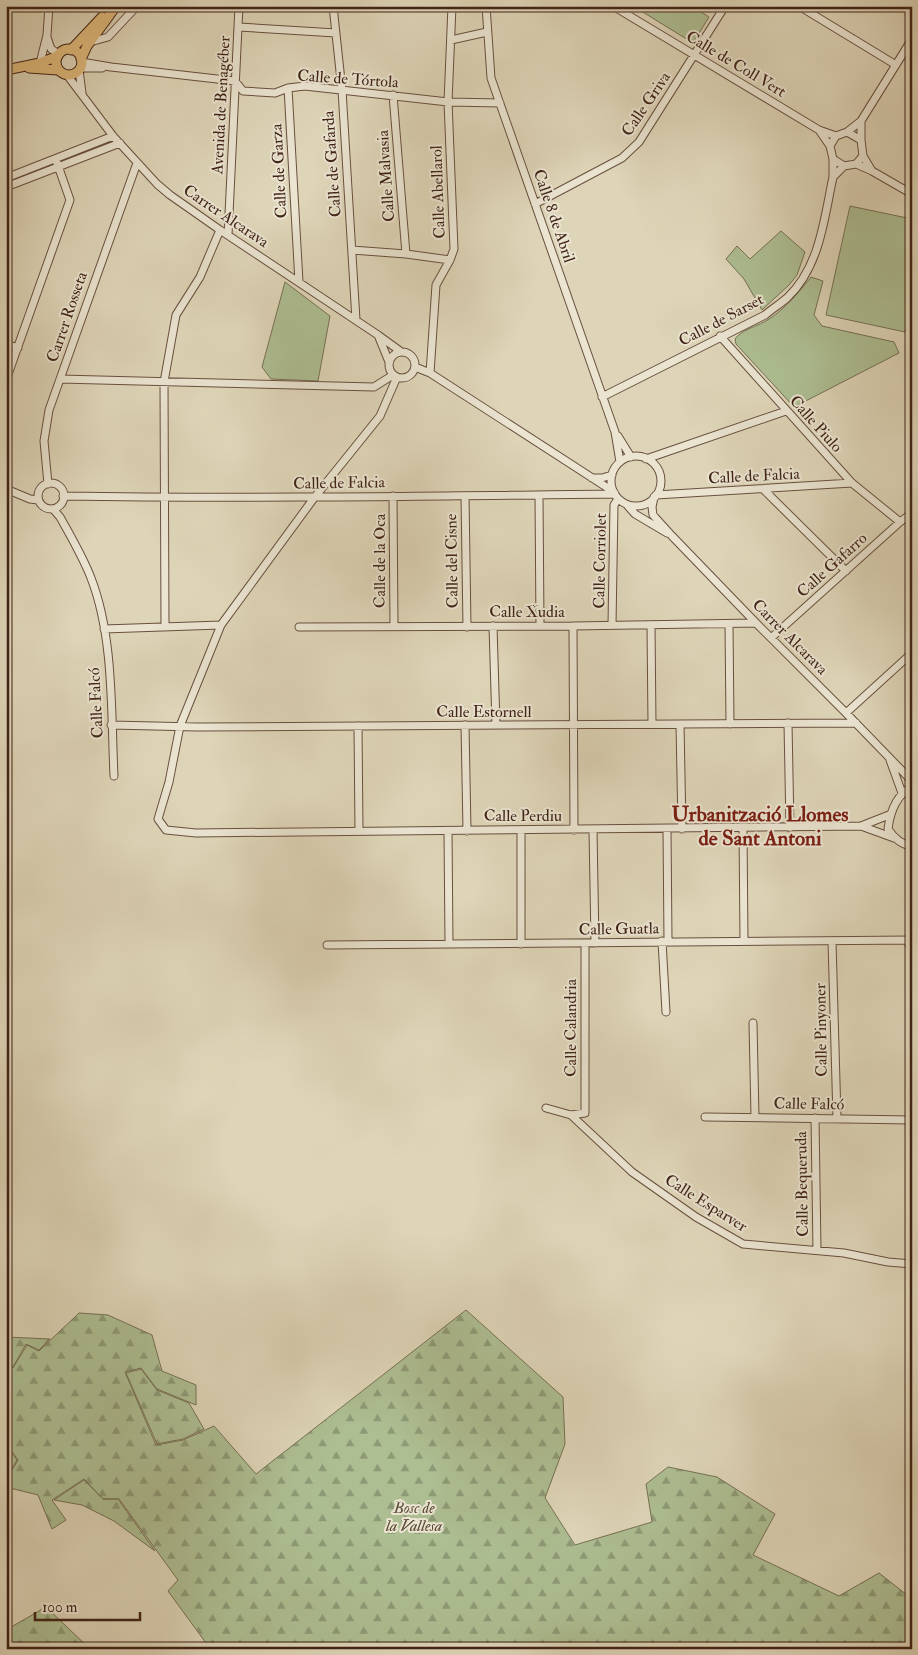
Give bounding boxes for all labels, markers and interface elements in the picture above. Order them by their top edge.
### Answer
street label: Calle de Coll Vert [682,26,790,102]
street label: Avenida de Benagéber [207,35,235,176]
street label: Calle de Tórtola [297,65,400,93]
street label: Calle Griva [617,68,675,140]
street label: Calle de Gafarda [318,110,346,218]
street label: Calle de Garza [267,123,291,219]
street label: Calle Malvasia [373,129,399,223]
street label: Calle Abellarol [426,145,450,239]
street label: Calle 8 de Abril [529,167,579,265]
street label: Carrer Alcarava [179,180,273,252]
street label: Carrer Rosseta [42,269,92,365]
street label: Calle de Sarset [675,289,767,351]
street label: Calle Piulo [785,391,847,457]
street label: Calle de Falcia [708,464,801,488]
street label: Calle de Falcia [293,472,386,494]
street label: Calle de la Oca [370,513,390,608]
street label: Calle del Cisne [441,513,463,609]
street label: Calle Corriolet [589,513,611,609]
street label: Calle Gafarro [793,528,872,602]
street label: Carrer Alcarava [748,595,832,679]
street label: Calle Xudia [489,602,565,622]
street label: Calle Falcó [84,667,108,739]
street label: Calle Estornell [436,702,532,722]
district label: Urbanització Llomes de Sant Antoni [671,801,849,852]
street label: Calle Perdiu [484,806,562,826]
street label: Calle Guatla [579,918,660,940]
street label: Calle Calandria [561,978,581,1077]
street label: Calle Pinyoner [810,983,832,1077]
street label: Calle Falcó [773,1093,845,1115]
street label: Calle Bequeruda [791,1131,813,1237]
street label: Calle Esparver [660,1170,751,1237]
park label: Bosc de la Vallesa [385,1498,442,1536]
scale bar [35,1590,140,1622]
text: 100 m [42,1598,78,1617]

